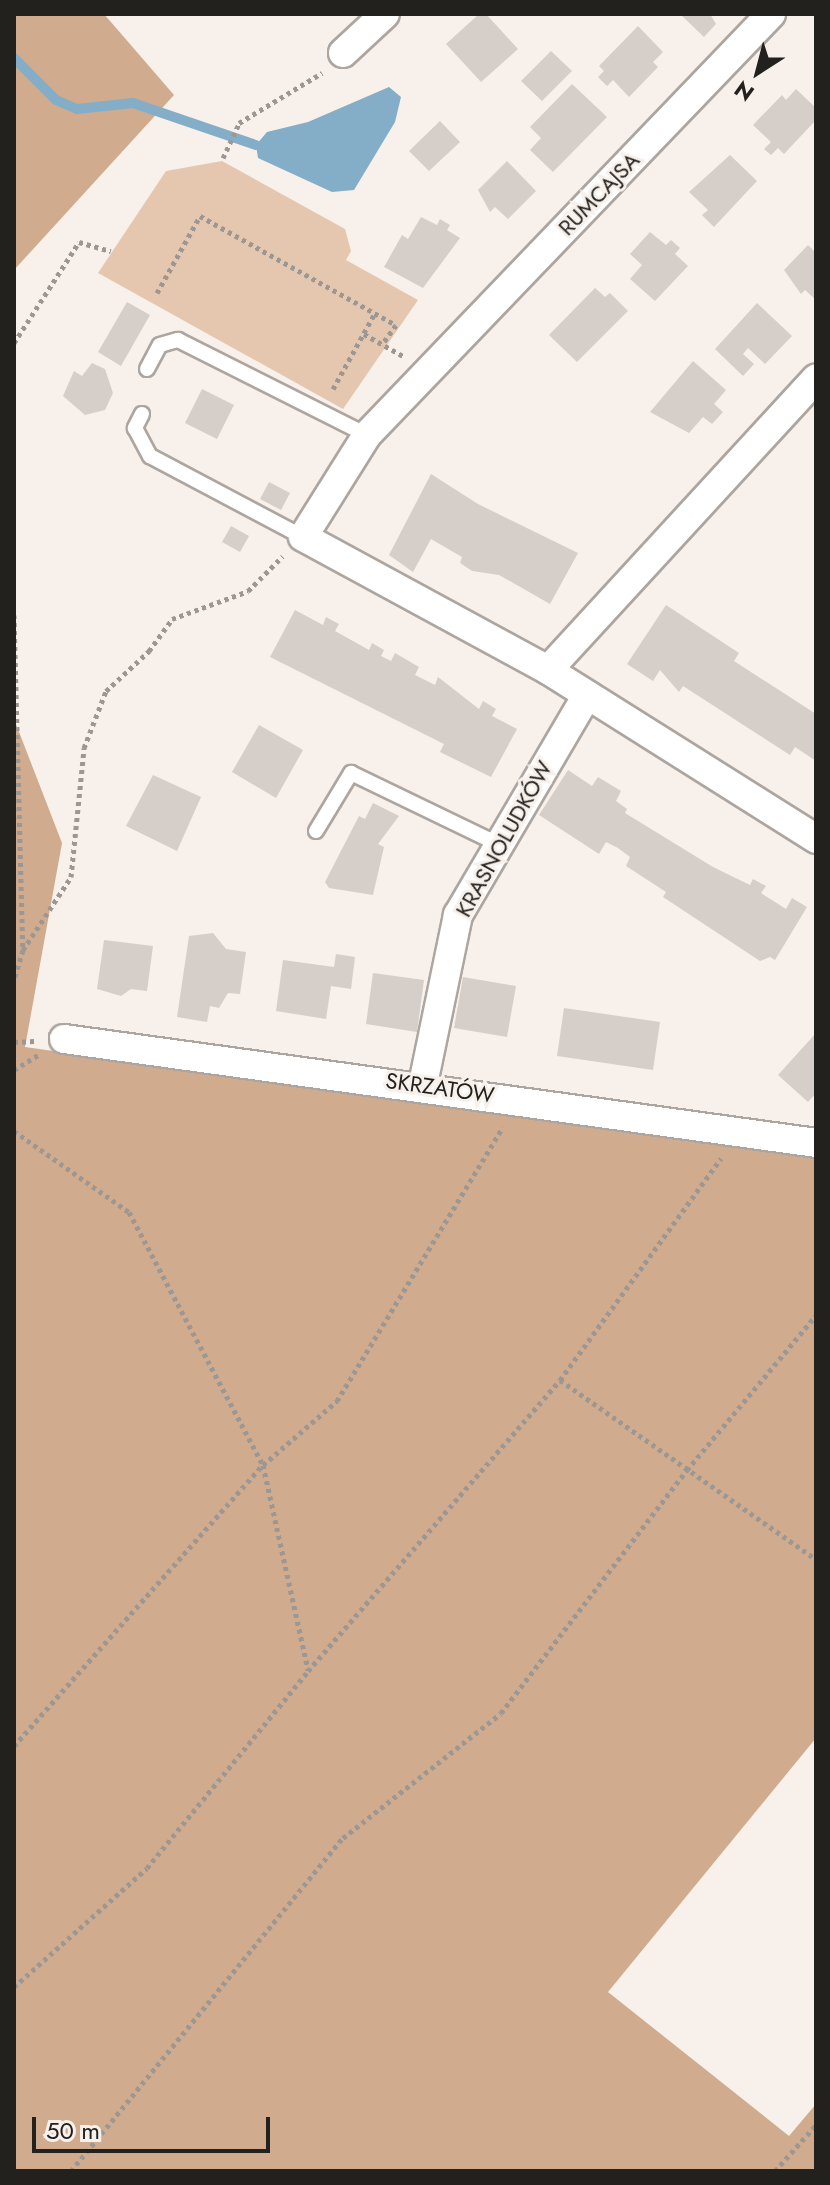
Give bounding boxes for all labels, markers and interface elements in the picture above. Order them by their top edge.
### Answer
north arrow [718,32,798,112]
text: N [727,73,760,109]
street label: RUMCAJSA [553,147,645,241]
street label: KRASNOLUDKÓW [450,756,558,922]
street label: SKRZATÓW [384,1067,496,1109]
scale bar [36,2101,274,2151]
text: 50 m [46,2113,100,2148]

